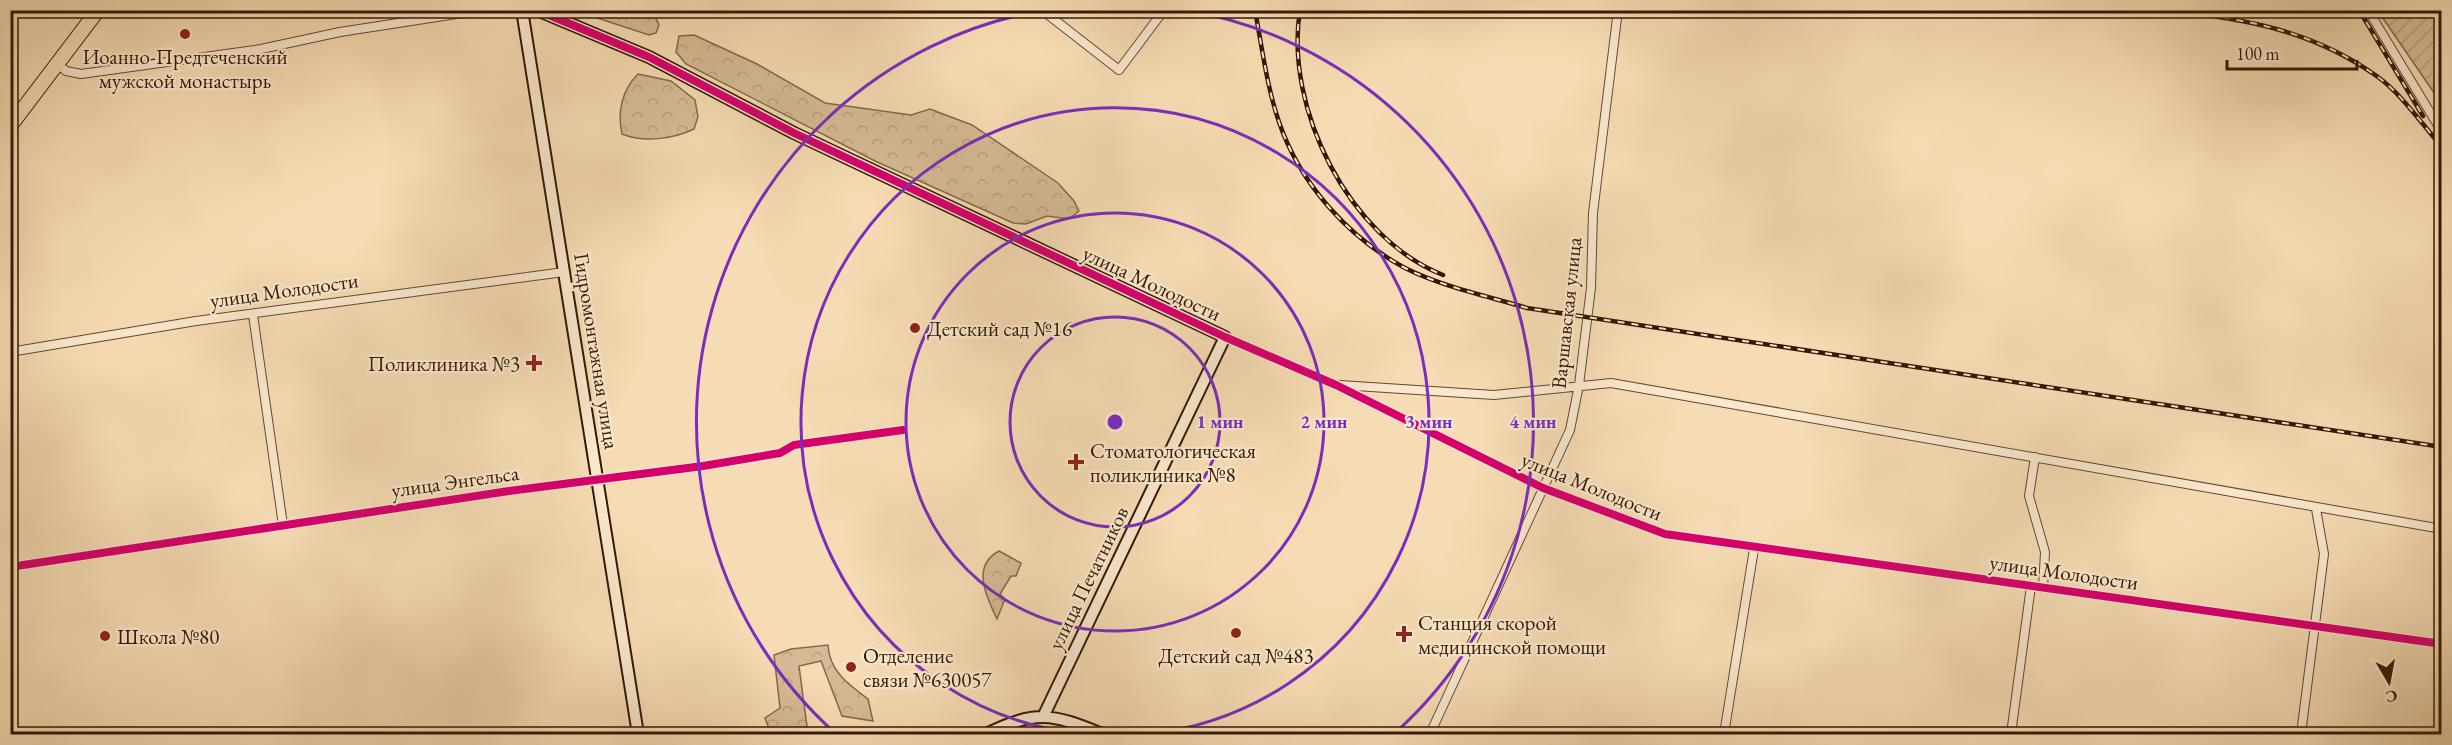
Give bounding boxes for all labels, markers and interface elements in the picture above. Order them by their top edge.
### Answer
marker: Иоанно-Предтеченский мужской монастырь [178,27,192,41]
scale bar [2227,33,2358,71]
text: 100 m [2236,42,2280,65]
place label: Иоанно-Предтеченский мужской монастырь [82,43,288,94]
street label: Варшавская улица [1545,235,1587,390]
street label: улица Молодости [1078,239,1226,327]
street label: Гидромонтажная улица [568,251,626,452]
street label: улица Молодости [208,266,360,314]
place label: Детский сад №16 [927,315,1072,342]
marker: Детский сад №16 [908,321,922,335]
place label: Поликлиника №3 [368,350,520,377]
marker: Поликлиника №3 [525,354,543,372]
text: 1 мин [1197,410,1244,433]
text: 2 мин [1301,410,1348,433]
text: 3 мин [1406,410,1453,433]
text: 4 мин [1510,410,1557,433]
centre of rings [1105,412,1125,432]
place label: Стоматологическая поликлиника №8 [1090,437,1256,488]
street label: улица Молодости [1518,445,1666,527]
marker: Стоматологическая поликлиника №8 [1067,453,1085,471]
street label: улица Энгельса [389,459,521,503]
street label: улица Печатников [1042,502,1134,654]
street label: улица Молодости [1988,548,2140,596]
place label: Станция скорой медицинской помощи [1418,609,1606,660]
place label: Школа №80 [117,623,219,650]
marker: Станция скорой медицинской помощи [1395,625,1413,643]
marker: Детский сад №483 [1229,626,1243,640]
marker: Школа №80 [98,629,112,643]
place label: Отделение связи №630057 [863,642,992,693]
place label: Детский сад №483 [1158,642,1314,669]
north arrow [2359,652,2419,712]
marker: Отделение связи №630057 [844,660,858,674]
text: С [2384,685,2399,708]

